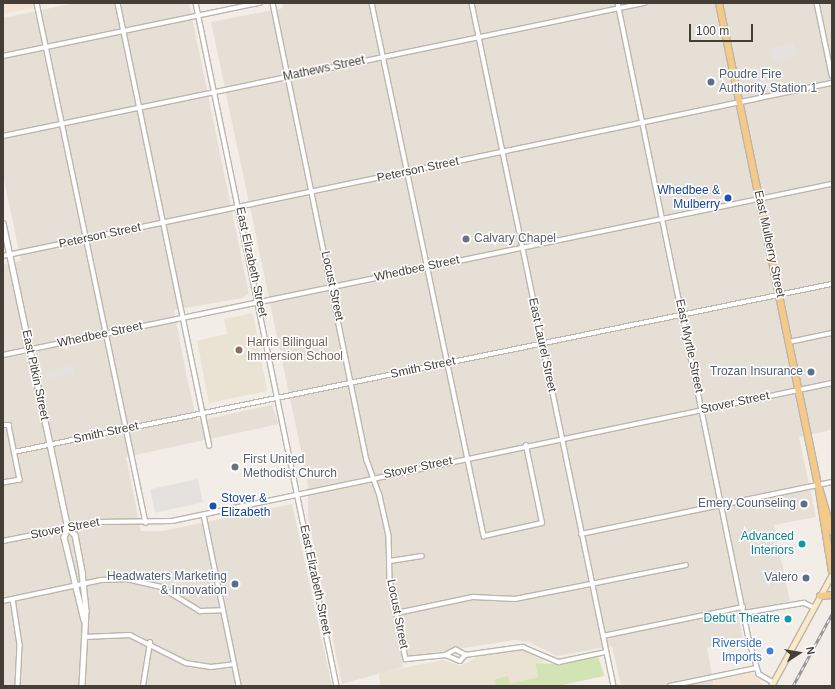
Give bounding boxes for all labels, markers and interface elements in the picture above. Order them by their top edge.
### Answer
scale bar [691,16,755,42]
text: 100 m [696,24,729,38]
street label: Mathews Street [282,53,366,85]
place label: Poudre Fire Authority Station 1 [719,68,817,96]
marker: Poudre Fire Authority Station 1 [706,77,716,87]
street label: Peterson Street [376,154,460,186]
place label: Whedbee & Mulberry [657,184,720,212]
street label: East Mulberry Street [751,189,787,299]
marker: Whedbee & Mulberry [723,193,733,203]
street label: East Elizabeth Street [232,206,270,318]
street label: Peterson Street [58,220,142,252]
place label: Calvary Chapel [474,232,556,246]
marker: Calvary Chapel [461,234,471,244]
street label: Locust Street [318,250,346,322]
street label: Whedbee Street [373,253,461,285]
street label: East Laurel Street [525,297,559,393]
street label: East Myrtle Street [672,298,706,394]
street label: Whedbee Street [56,319,144,351]
street label: East Pitkin Street [18,328,52,422]
place label: Harris Bilingual Immersion School [247,336,343,364]
marker: Harris Bilingual Immersion School [234,345,244,355]
street label: Smith Street [389,354,457,382]
place label: Trozan Insurance [710,365,803,379]
marker: Trozan Insurance [806,367,816,377]
street label: Stover Street [699,389,771,417]
street label: Smith Street [72,419,140,447]
place label: First United Methodist Church [243,453,337,481]
street label: Stover Street [382,454,454,482]
marker: First United Methodist Church [230,462,240,472]
place label: Stover & Elizabeth [221,492,270,520]
place label: Emery Counseling [698,497,796,511]
marker: Emery Counseling [799,499,809,509]
marker: Stover & Elizabeth [208,501,218,511]
street label: Stover Street [29,515,101,543]
street label: East Elizabeth Street [296,524,334,636]
place label: Advanced Interiors [741,530,794,558]
marker: Advanced Interiors [797,539,807,549]
place label: Headwaters Marketing & Innovation [107,570,227,598]
place label: Valero [764,571,798,585]
marker: Valero [801,573,811,583]
street label: Locust Street [383,578,411,650]
marker: Headwaters Marketing & Innovation [230,579,240,589]
place label: Debut Theatre [703,612,780,626]
marker: Debut Theatre [783,614,793,624]
north arrow [779,633,819,673]
place label: Riverside Imports [712,637,762,665]
text: N [804,645,817,656]
marker: Riverside Imports [765,646,775,656]

